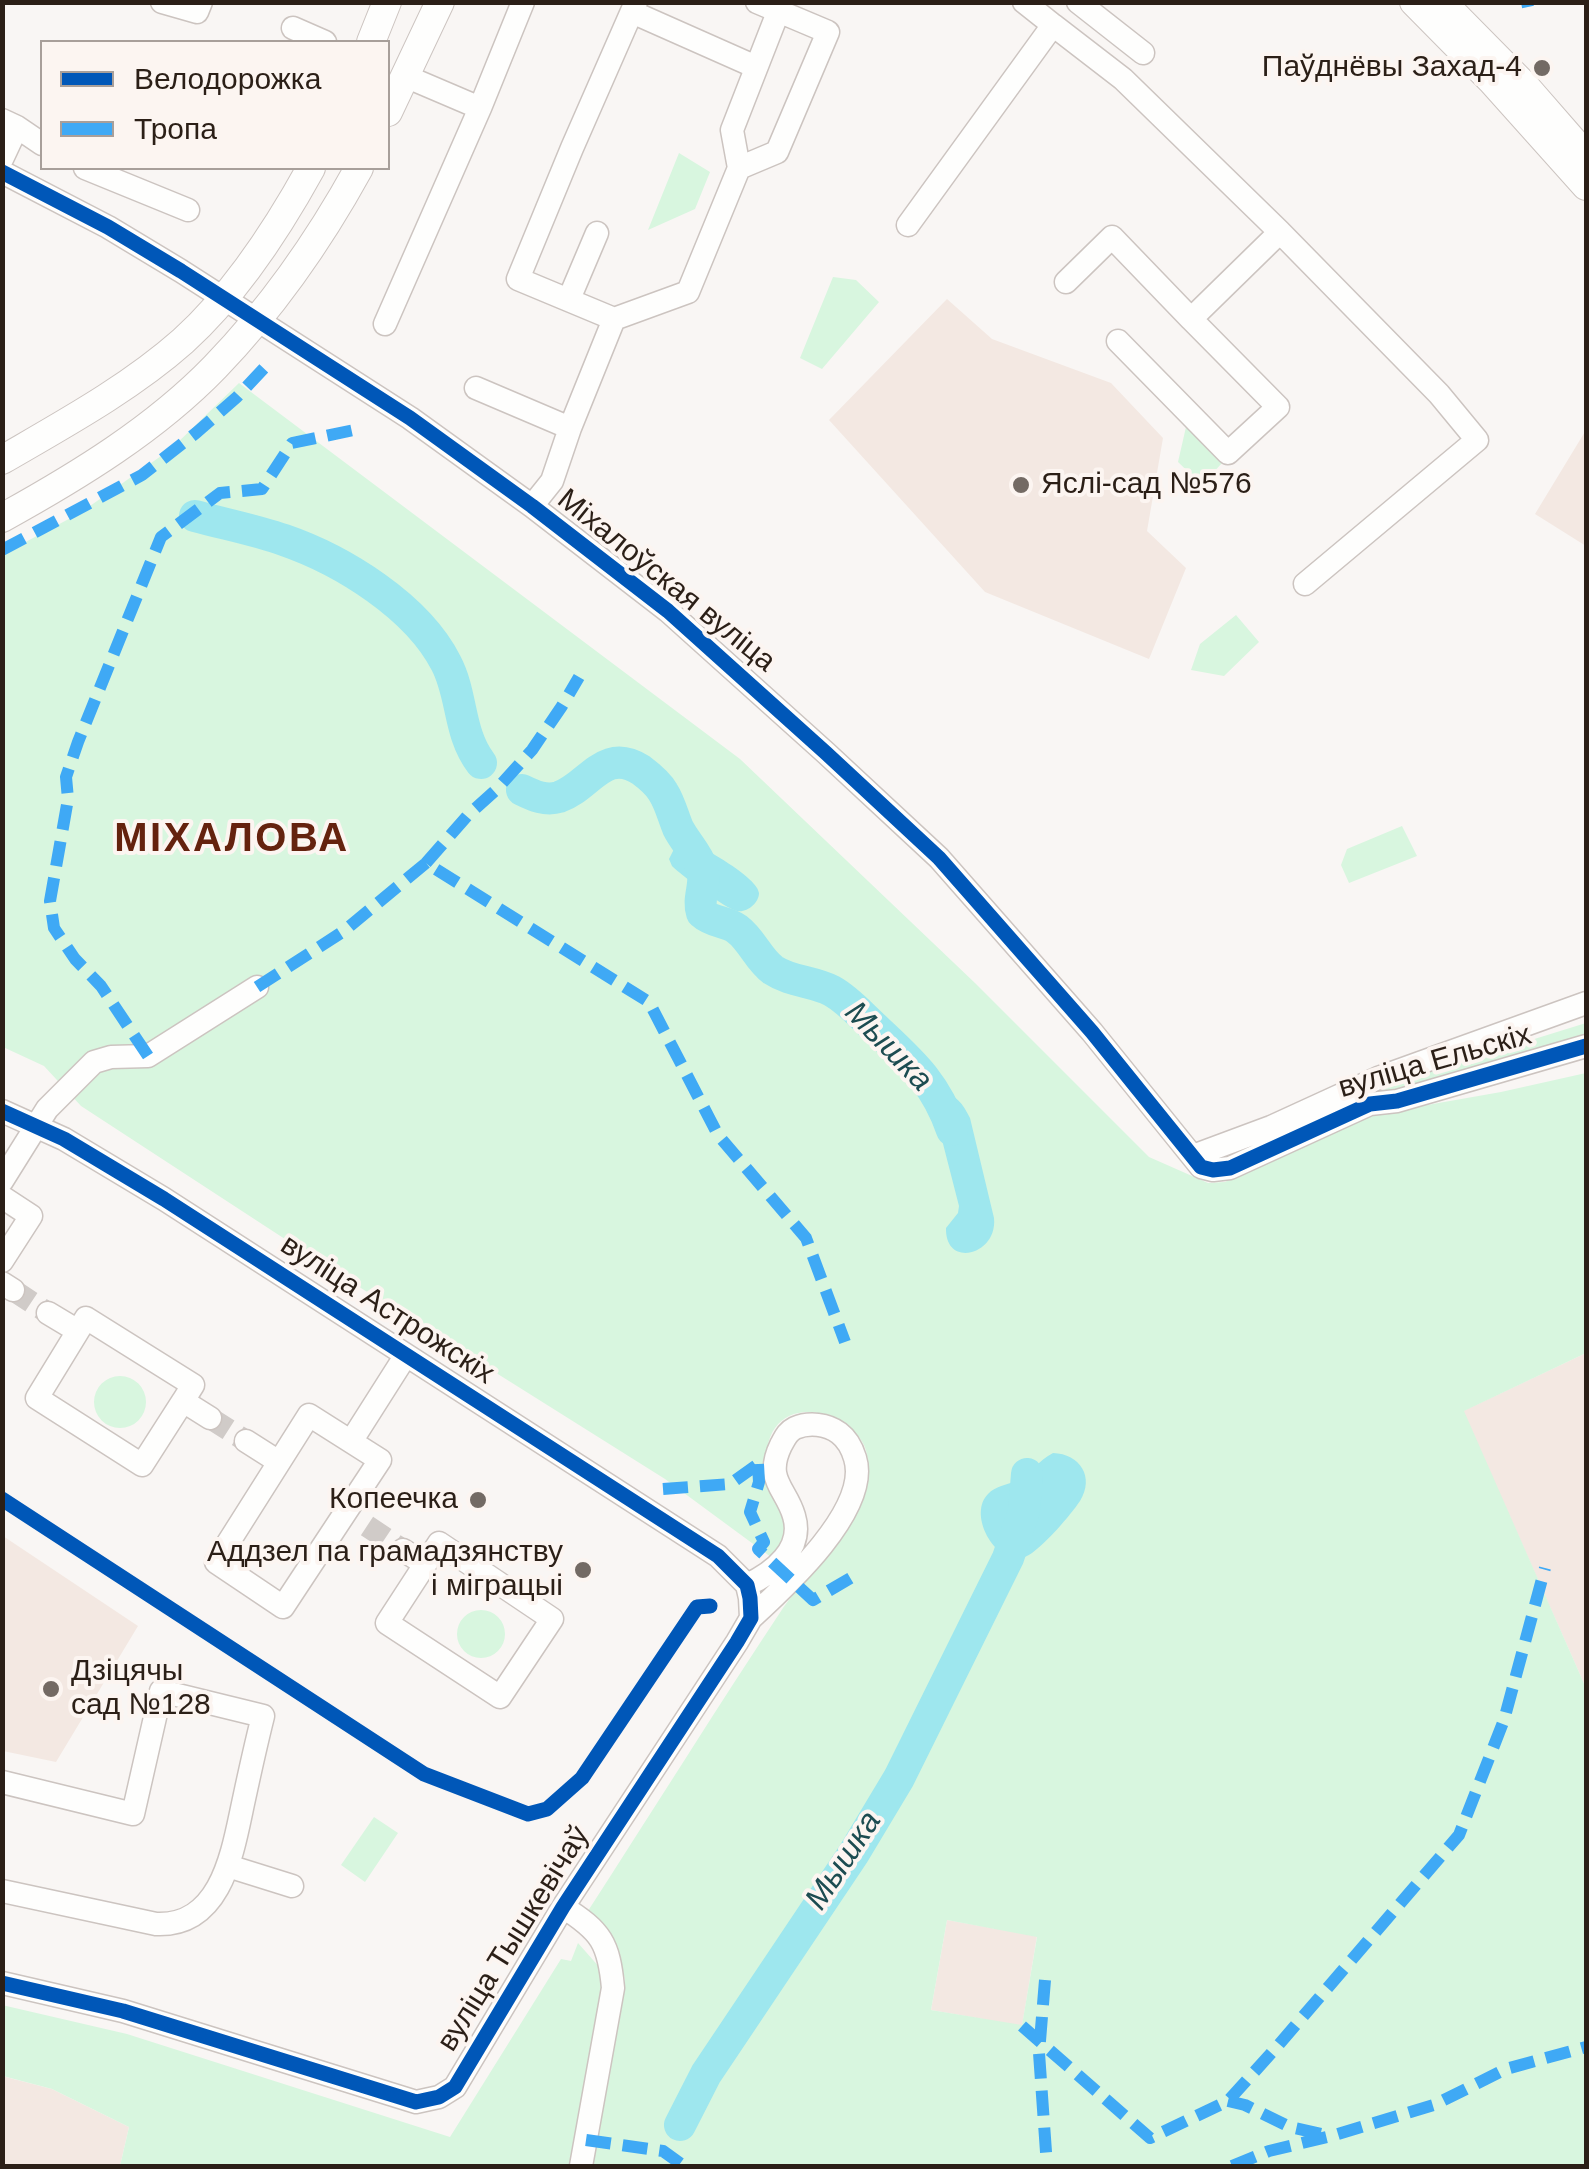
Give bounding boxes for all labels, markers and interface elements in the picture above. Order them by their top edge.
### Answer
legend [40,40,390,170]
place label: Паўднёвы Захад-4 [1262,50,1522,86]
marker: Паўднёвы Захад-4 [1531,57,1553,79]
text: Велодорожка [134,62,321,95]
text: Тропа [134,112,217,145]
place label: Яслі-сад №576 [1041,467,1252,503]
marker: Яслі-сад №576 [1010,474,1032,496]
street label: Міхалоўская вуліца [550,482,782,680]
district label: МІХАЛОВА [114,816,350,864]
water label: Мышка [836,994,940,1100]
street label: вуліца Ельскіх [1334,1017,1536,1107]
street label: вуліца Астрожскіх [273,1227,501,1393]
place label: Копеечка [329,1482,458,1518]
marker: Копеечка [467,1489,489,1511]
place label: Аддзел па грамадзянству і міграцыі [207,1535,563,1606]
marker: Аддзел па грамадзянству і міграцыі [572,1559,594,1581]
place label: Дзіцячы сад №128 [71,1654,211,1724]
marker: Дзіцячы сад №128 [40,1678,62,1700]
water label: Мышка [798,1805,890,1917]
street label: вуліца Тышкевічаў [430,1820,598,2058]

